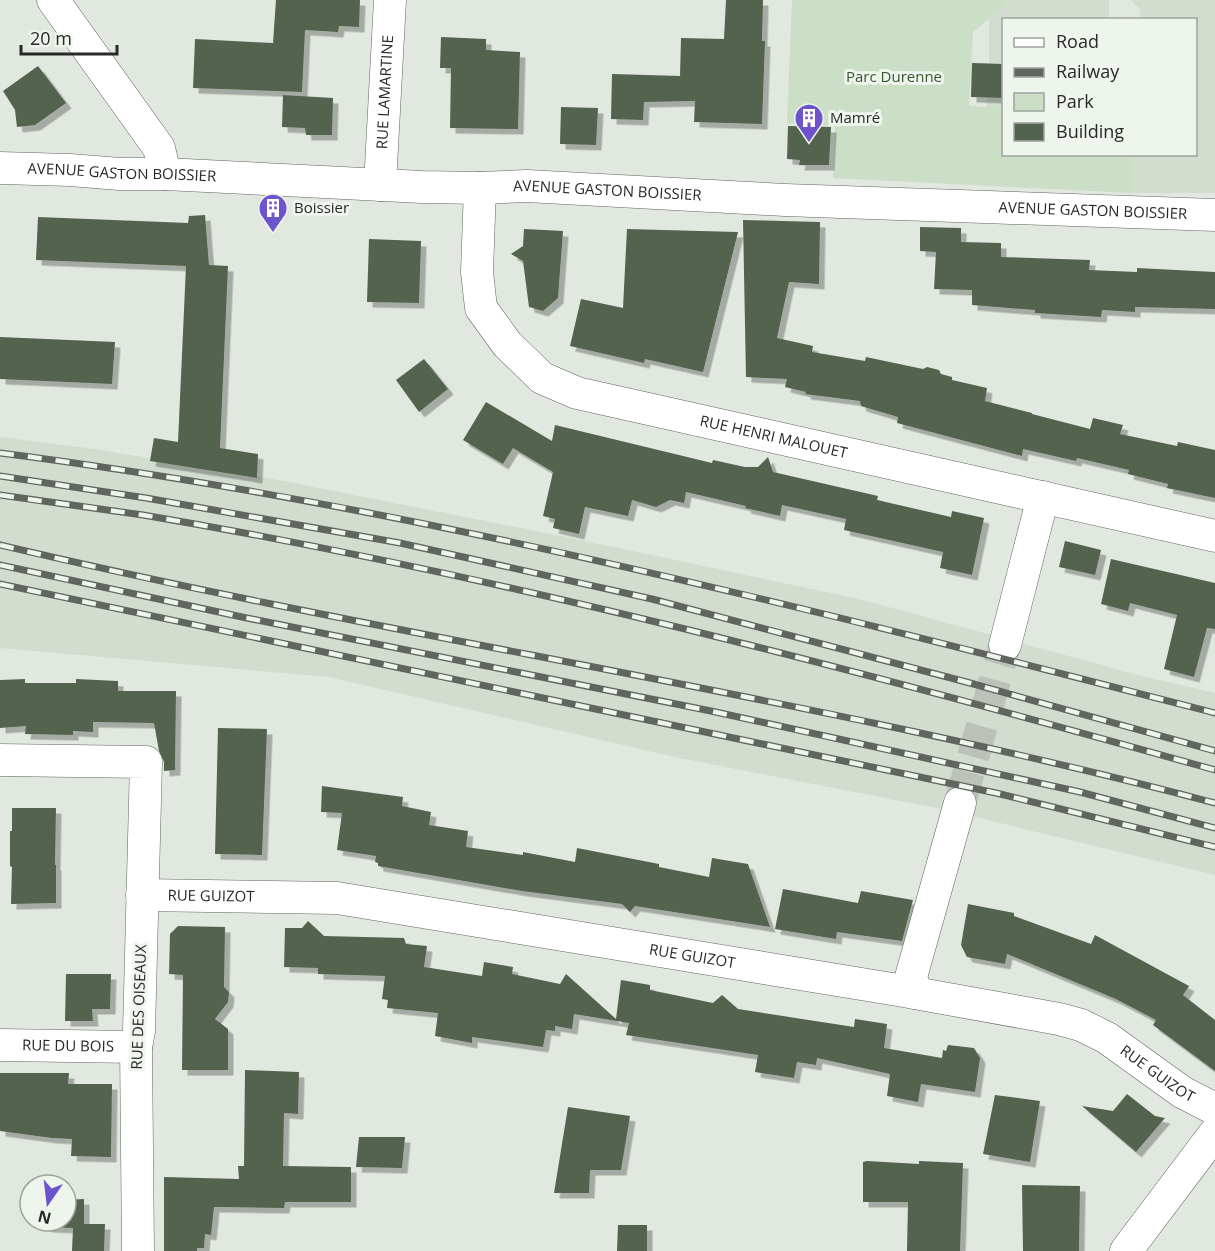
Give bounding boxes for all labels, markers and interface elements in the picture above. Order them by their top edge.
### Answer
scale bar [21,18,117,56]
legend [1002,18,1197,156]
text: 20 m [30,26,72,50]
text: Road [1056,29,1099,53]
street label: RUE LAMARTINE [371,35,397,150]
text: Railway [1056,59,1120,83]
park label: Parc Durenne [846,66,942,86]
text: Park [1056,89,1094,113]
building icon: Mamré [793,102,825,144]
place label: Mamré [830,107,880,127]
text: Building [1056,119,1124,143]
street label: AVENUE GASTON BOISSIER [27,158,217,186]
street label: AVENUE GASTON BOISSIER [513,175,703,205]
building icon: Boissier [257,192,289,234]
street label: AVENUE GASTON BOISSIER [998,196,1188,223]
place label: Boissier [294,197,349,217]
street label: RUE HENRI MALOUET [698,410,850,462]
street label: RUE GUIZOT [167,884,255,906]
street label: RUE GUIZOT [648,938,738,972]
street label: RUE DES OISEAUX [126,944,150,1070]
street label: RUE DU BOIS [22,1034,114,1056]
street label: RUE GUIZOT [1117,1040,1199,1106]
north arrow [18,1173,78,1233]
text: N [35,1205,53,1230]

